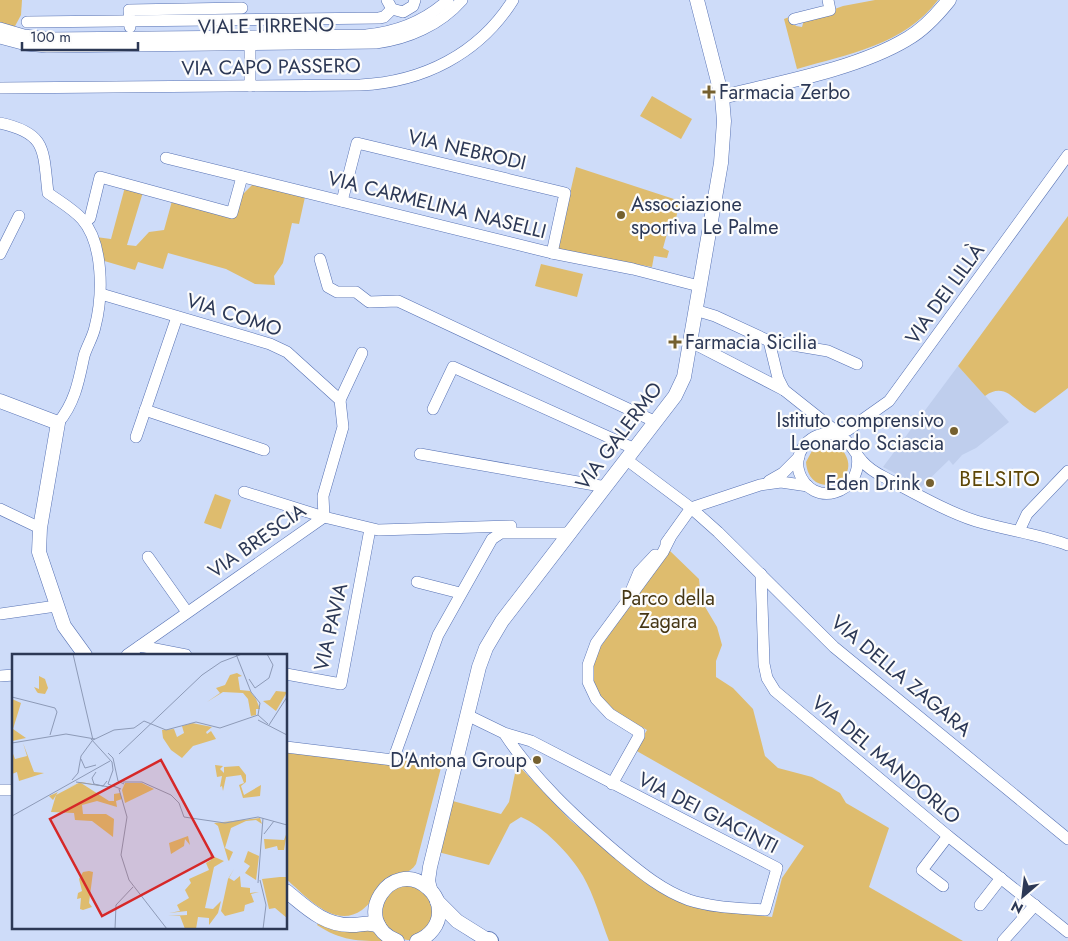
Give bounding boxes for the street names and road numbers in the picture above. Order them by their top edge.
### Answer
street label: VIALE TIRRENO [198,10,334,42]
street label: VIA CAPO PASSERO [181,51,361,83]
street label: VIA NEBRODI [405,122,529,178]
street label: VIA CARMELINA NASELLI [325,164,549,246]
street label: VIA DEI LILLÀ [898,237,992,350]
street label: VIA COMO [183,286,285,344]
street label: VIA GALERMO [569,376,669,496]
street label: VIA BRESCIA [202,496,312,585]
street label: VIA PAVIA [307,579,355,674]
street label: VIA DELLA ZAGARA [824,608,978,744]
street label: VIA DEL MANDORLO [805,689,967,831]
street label: VIA DEI GIACINTI [633,765,783,861]

